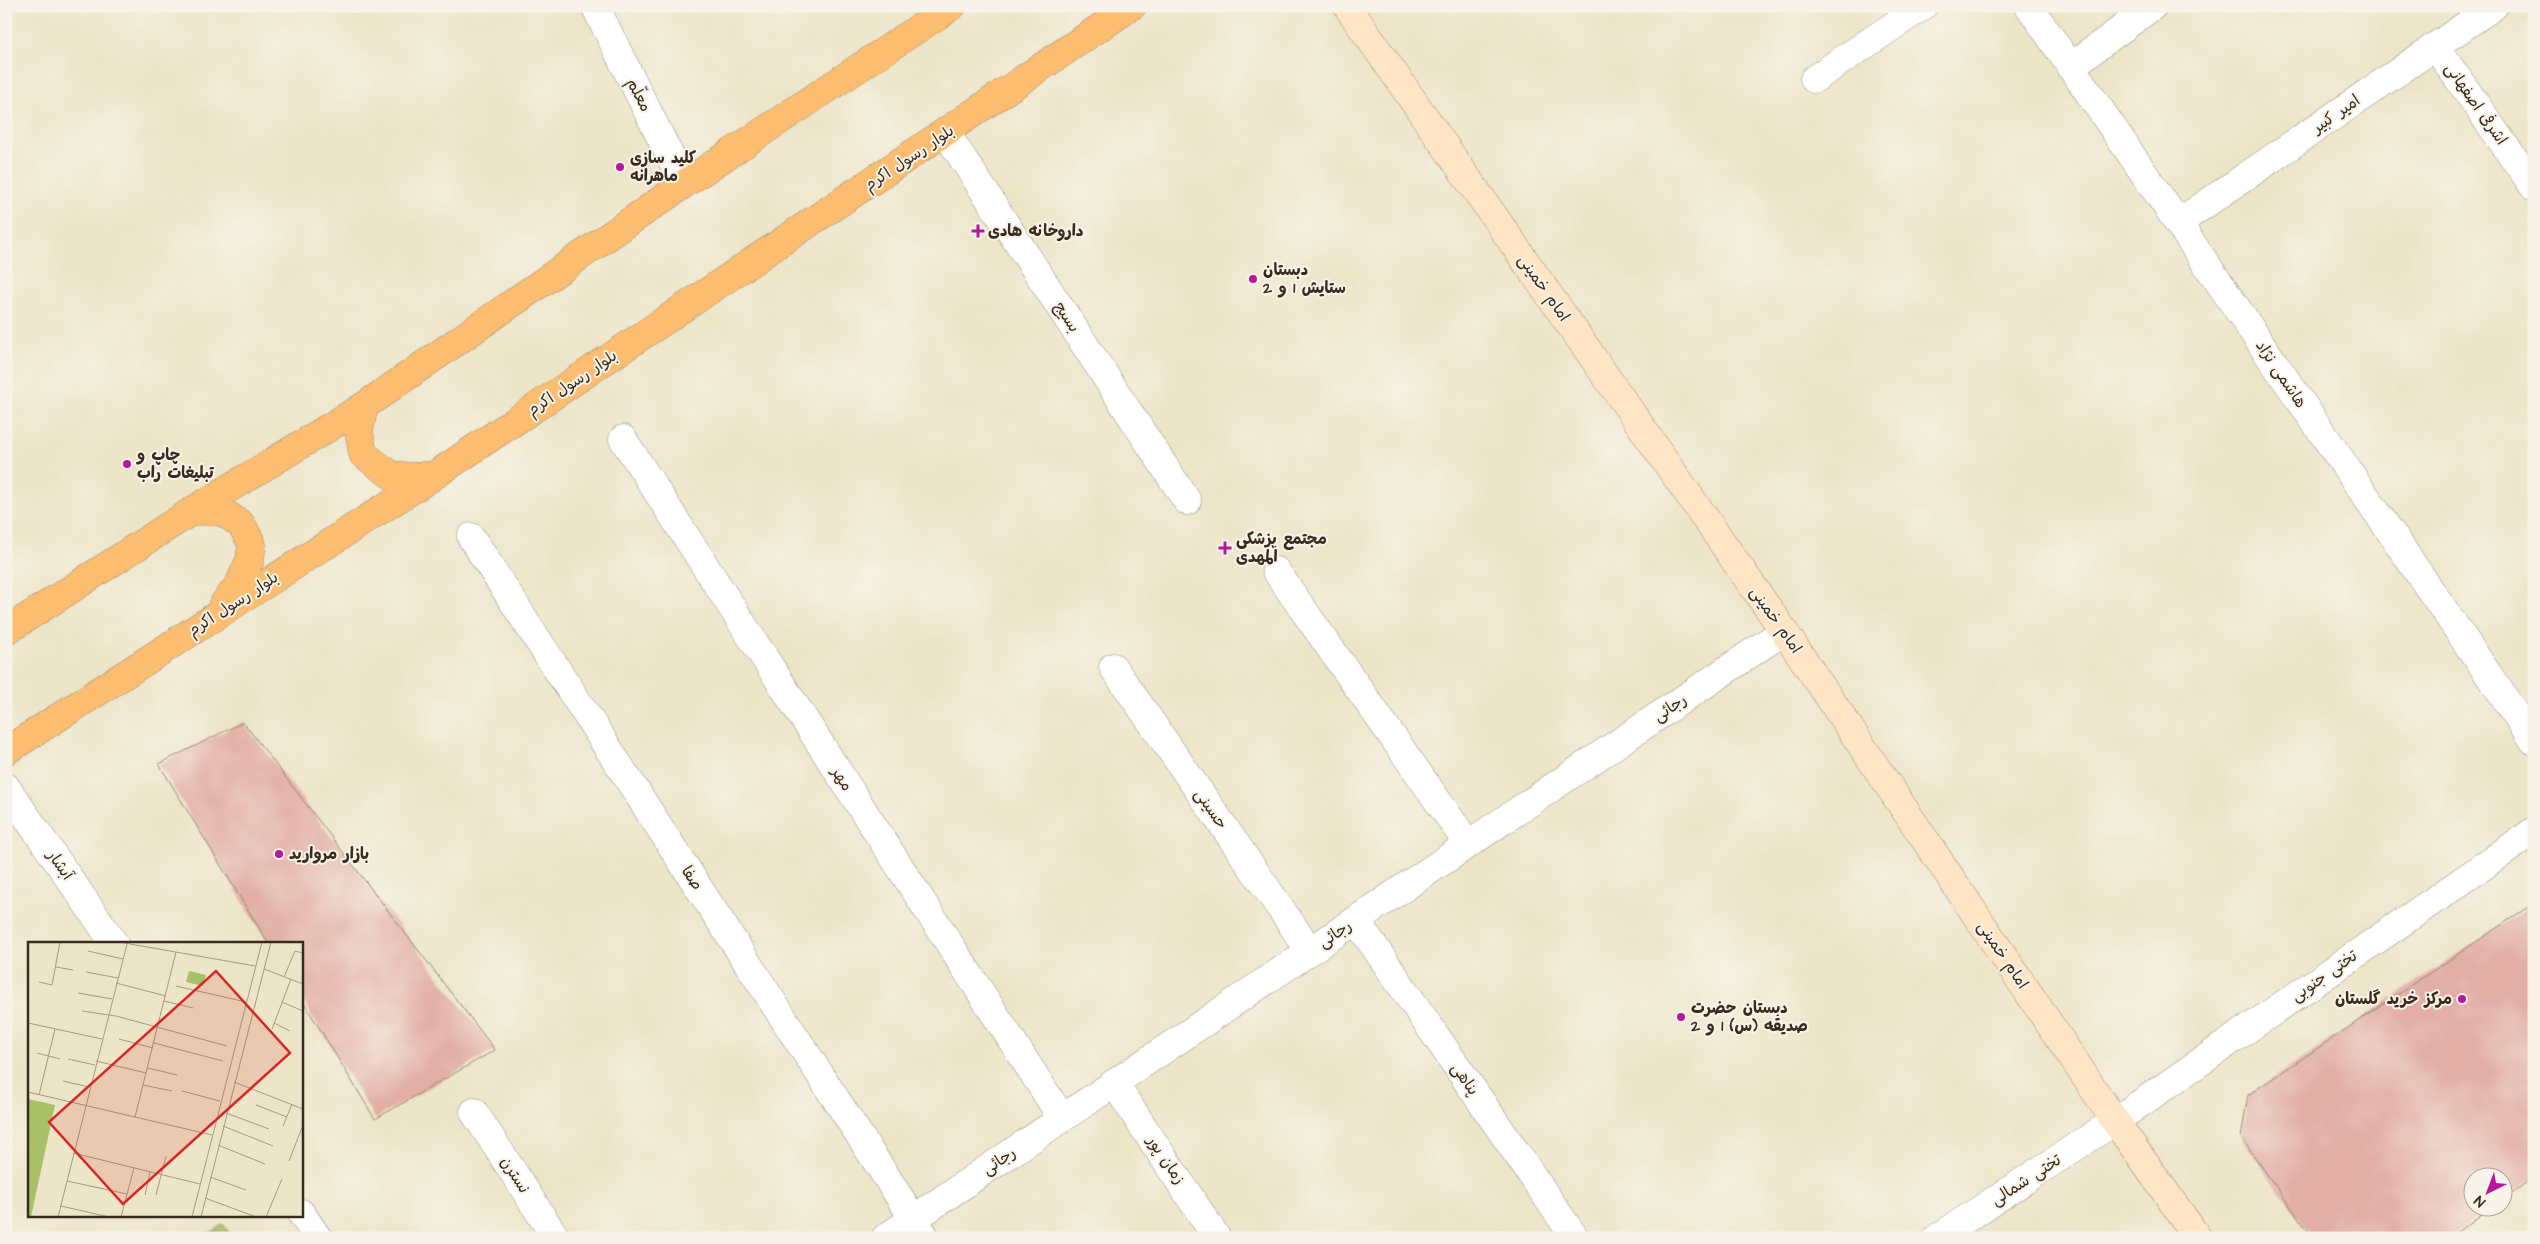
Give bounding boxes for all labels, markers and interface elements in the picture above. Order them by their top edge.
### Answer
street label: اشرفی اصفهانی [2440,59,2512,149]
street label: معلّم [620,74,657,116]
street label: امیر کبیر [2306,89,2365,140]
street label: بلوار رسول اکرم [860,120,959,197]
place label: کلید سازی ماهرانه [630,147,696,187]
marker: کلید سازی ماهرانه [614,161,626,173]
place label: داروخانه هادی [988,220,1084,242]
marker: داروخانه هادی [972,225,984,237]
street label: امام خمینی [1512,250,1575,327]
place label: دبستان ستایش 1 و 2 [1262,259,1346,299]
marker: دبستان ستایش 1 و 2 [1247,273,1259,285]
street label: بسیج [1049,297,1085,337]
street label: هاشمی نژاد [2250,336,2312,412]
street label: بلوار رسول اکرم [523,345,622,422]
place label: چاپ و تبلیغات راب [136,444,215,484]
marker: چاپ و تبلیغات راب [121,458,133,470]
place label: مجتمع پزشکی المهدی [1236,528,1327,568]
marker: مجتمع پزشکی المهدی [1218,541,1232,555]
street label: بلوار رسول اکرم [183,566,283,642]
street label: امام خمینی [1744,582,1807,659]
street label: رجائی [1649,689,1691,727]
street label: مهر [825,761,858,795]
street label: حسینی [1189,784,1233,834]
place label: بازار مروارید [289,843,369,865]
street label: آبشار [41,844,79,885]
marker: بازار مروارید [273,848,285,860]
street label: صفا [676,862,708,894]
street label: رجائی [1314,915,1356,953]
street label: امام خمینی [1971,917,2034,994]
inset map [28,942,302,1216]
street label: تختی جنوبی [2286,945,2362,1007]
place label: مرکز خرید گلستان [2335,988,2452,1010]
marker: مرکز خرید گلستان [2456,993,2468,1005]
place label: دبستان حضرت صدیقه (س) 1 و 2 [1690,997,1808,1037]
marker: دبستان حضرت صدیقه (س) 1 و 2 [1675,1011,1687,1023]
street label: پناهی [1446,1058,1484,1100]
street label: زمان پور [1141,1130,1190,1189]
street label: رجائی [978,1142,1020,1180]
street label: تختی شمالی [1987,1149,2066,1211]
street label: نسترن [495,1152,535,1198]
north arrow [2462,1166,2512,1216]
text: N [2470,1190,2490,1211]

